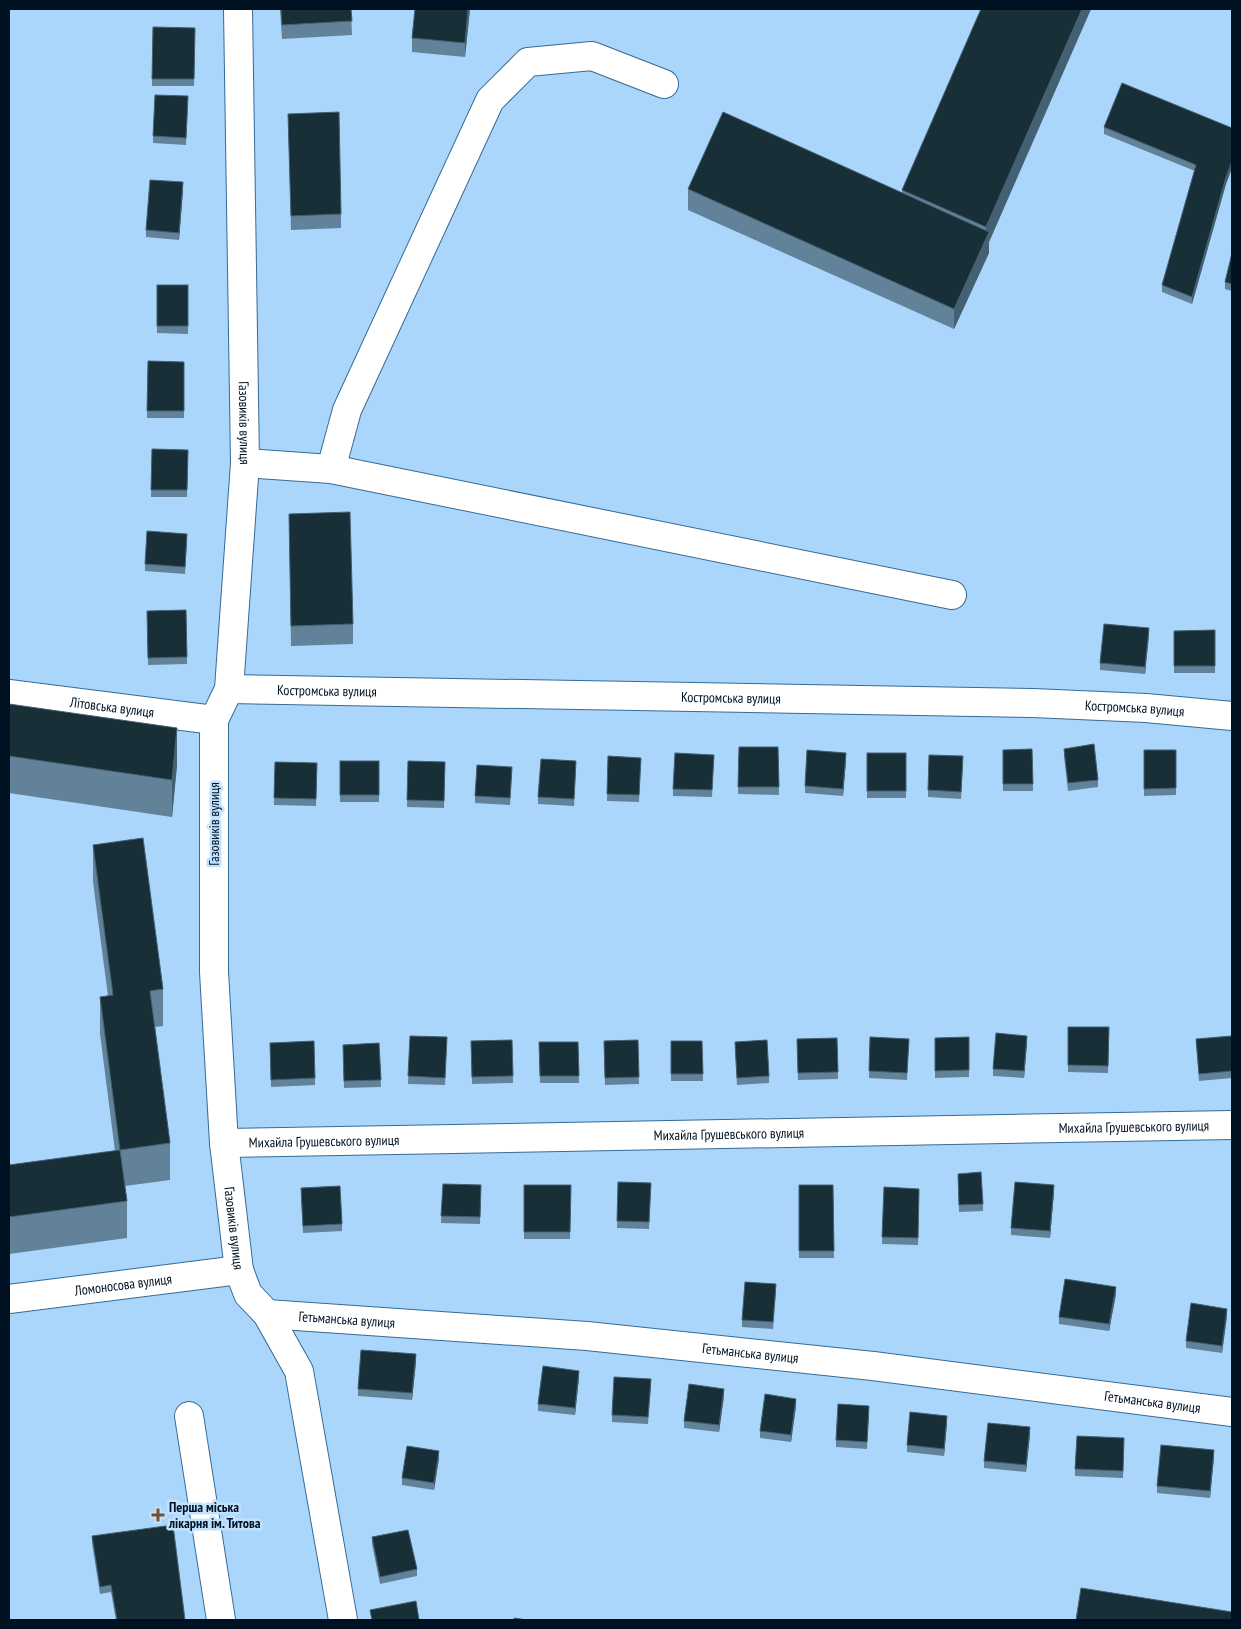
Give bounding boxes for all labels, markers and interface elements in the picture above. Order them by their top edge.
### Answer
street label: Газовиків вулиця [235,381,254,465]
street label: Костромська вулиця [277,681,377,701]
street label: Костромська вулиця [681,688,781,708]
street label: Літовська вулиця [68,693,155,721]
street label: Костромська вулиця [1085,696,1185,721]
street label: Газовиків вулиця [205,782,223,866]
street label: Михайла Грушевського вулиця [1058,1116,1209,1137]
street label: Михайла Грушевського вулиця [653,1124,804,1144]
street label: Михайла Грушевського вулиця [249,1131,399,1152]
street label: Газовиків вулиця [220,1186,248,1271]
street label: Ломоносова вулиця [72,1270,173,1300]
street label: Гетьманська вулиця [298,1307,396,1332]
street label: Гетьманська вулиця [701,1339,799,1367]
street label: Гетьманська вулиця [1103,1387,1202,1417]
place label: Перша міська лікарня ім. Титова [168,1498,261,1532]
marker: Перша міська лікарня ім. Титова [151,1508,165,1522]

